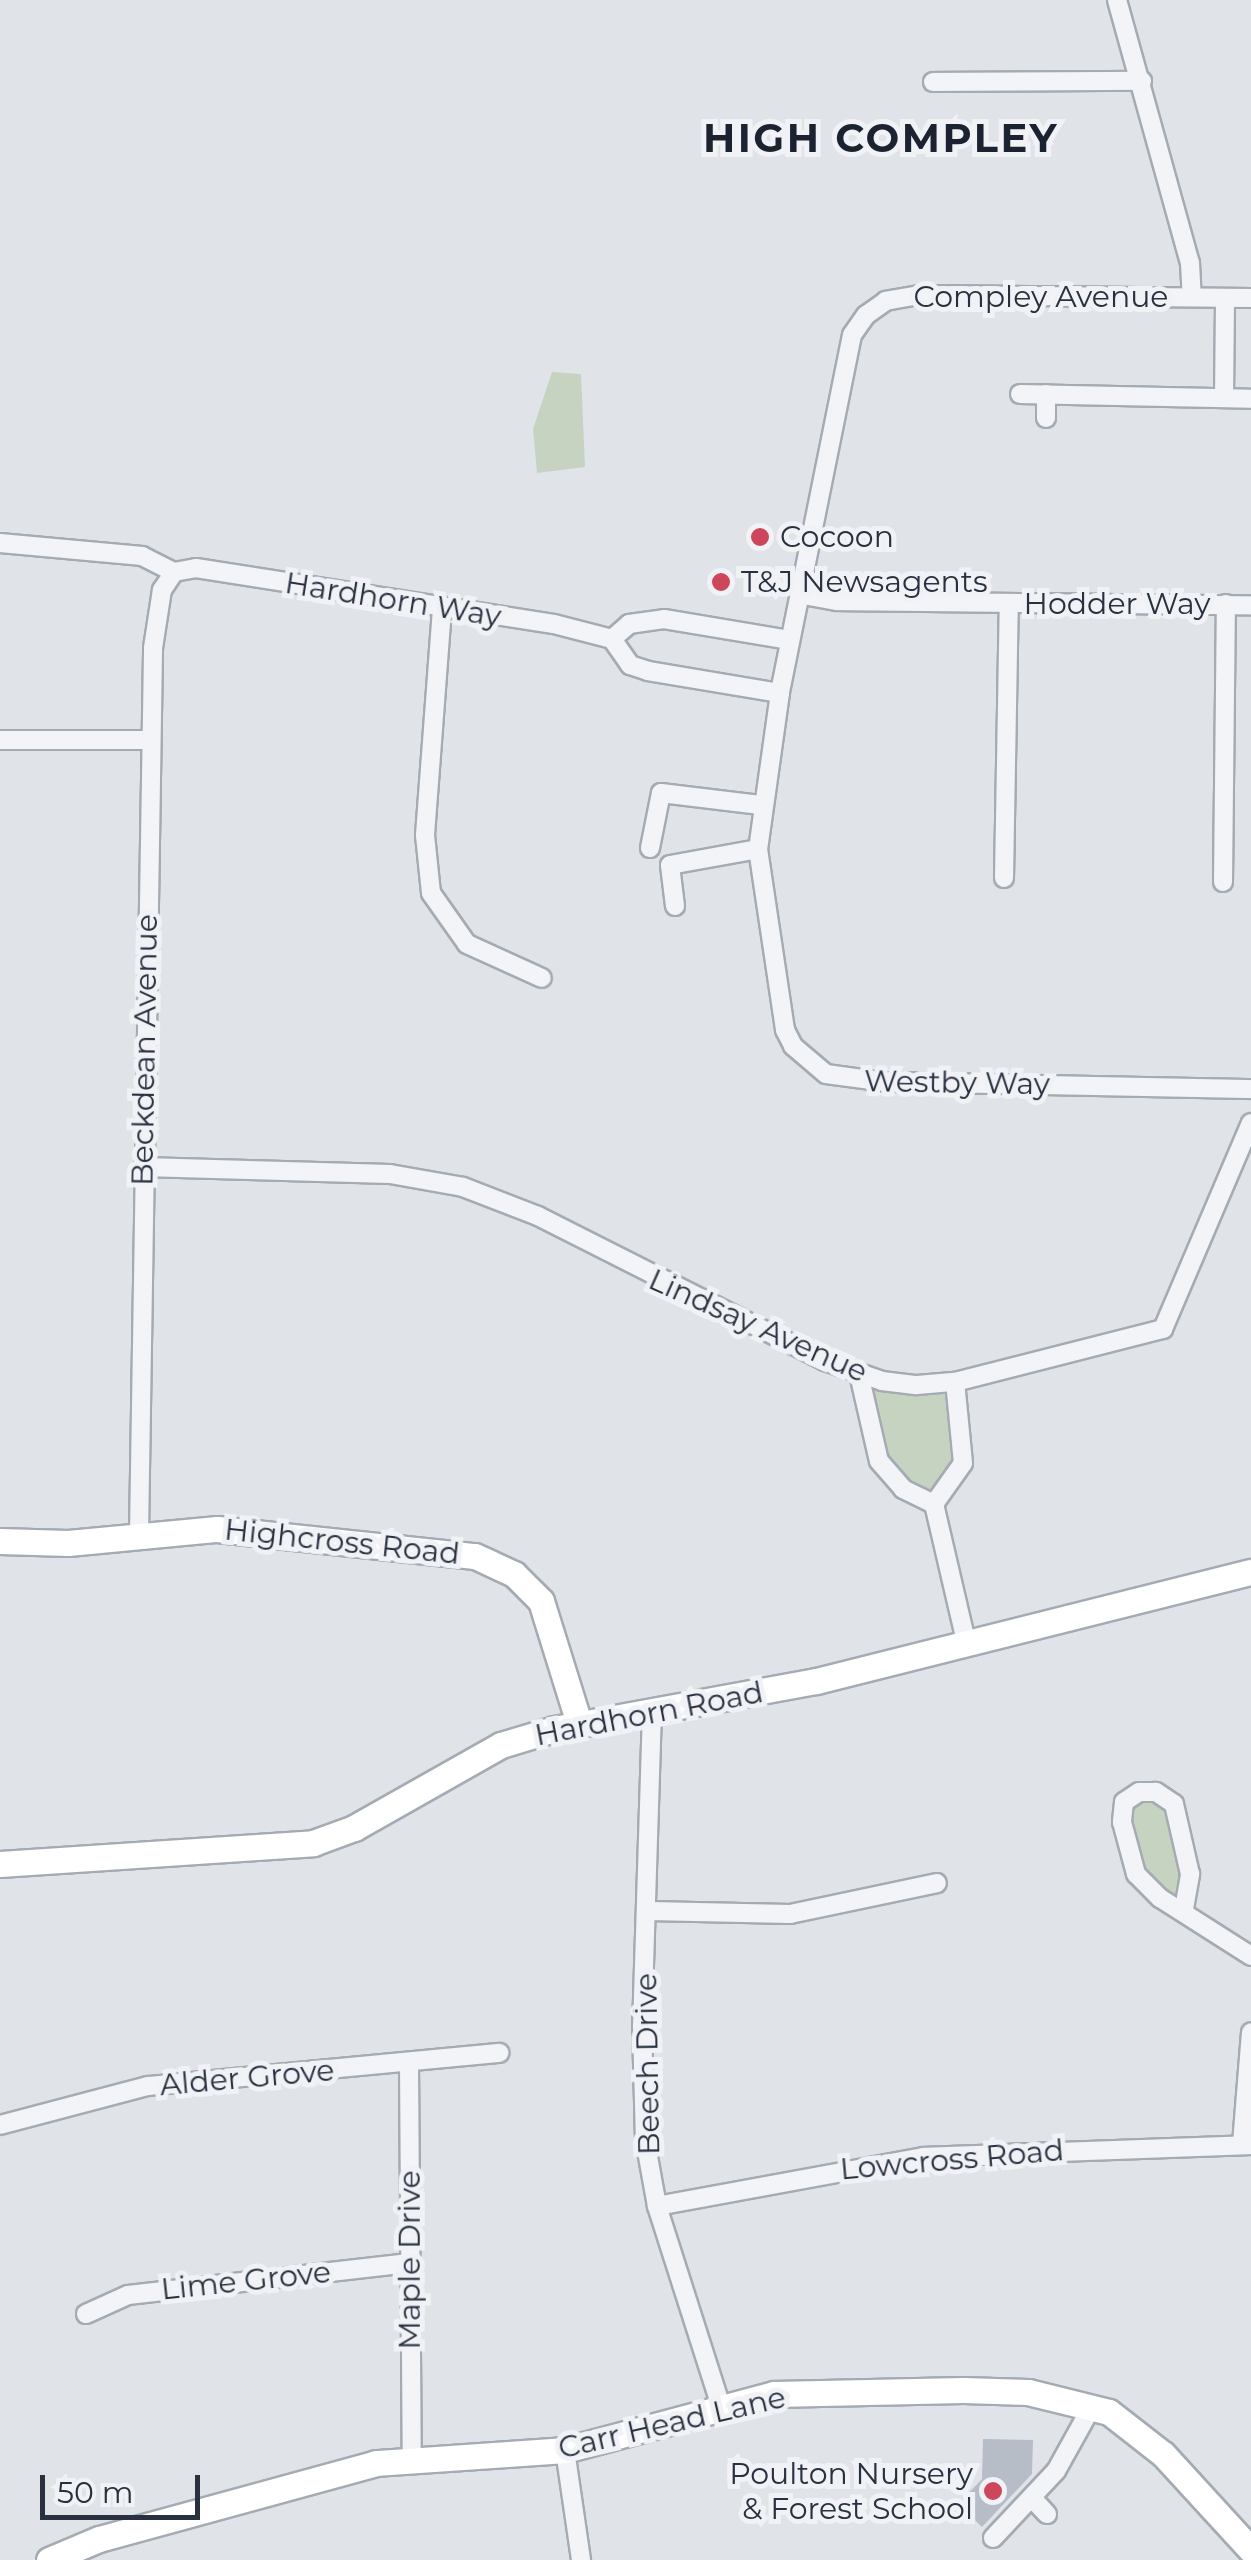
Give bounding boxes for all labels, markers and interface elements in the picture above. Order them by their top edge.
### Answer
district label: HIGH COMPLEY [703,114,1059,162]
street label: Compley Avenue [914,279,1168,315]
place label: Cocoon [780,519,894,555]
marker: Cocoon [749,526,771,548]
place label: T&J Newsagents [741,564,988,600]
street label: Hardhorn Way [282,565,504,635]
marker: T&J Newsagents [710,571,732,593]
street label: Hodder Way [1024,586,1210,622]
street label: Beckdean Avenue [125,914,165,1186]
street label: Westby Way [864,1063,1050,1103]
street label: Lindsay Avenue [643,1262,873,1390]
street label: Highcross Road [223,1512,461,1572]
street label: Hardhorn Road [532,1674,766,1754]
street label: Beech Drive [628,1973,668,2155]
street label: Alder Grove [158,2052,336,2104]
street label: Lowcross Road [839,2132,1065,2188]
street label: Maple Drive [392,2170,428,2350]
street label: Lime Grove [159,2254,333,2308]
street label: Carr Head Lane [555,2379,789,2467]
scale bar [45,2455,205,2517]
place label: Poulton Nursery & Forest School [729,2456,973,2526]
text: 50 m [57,2474,134,2511]
marker: Poulton Nursery & Forest School [982,2480,1004,2502]

